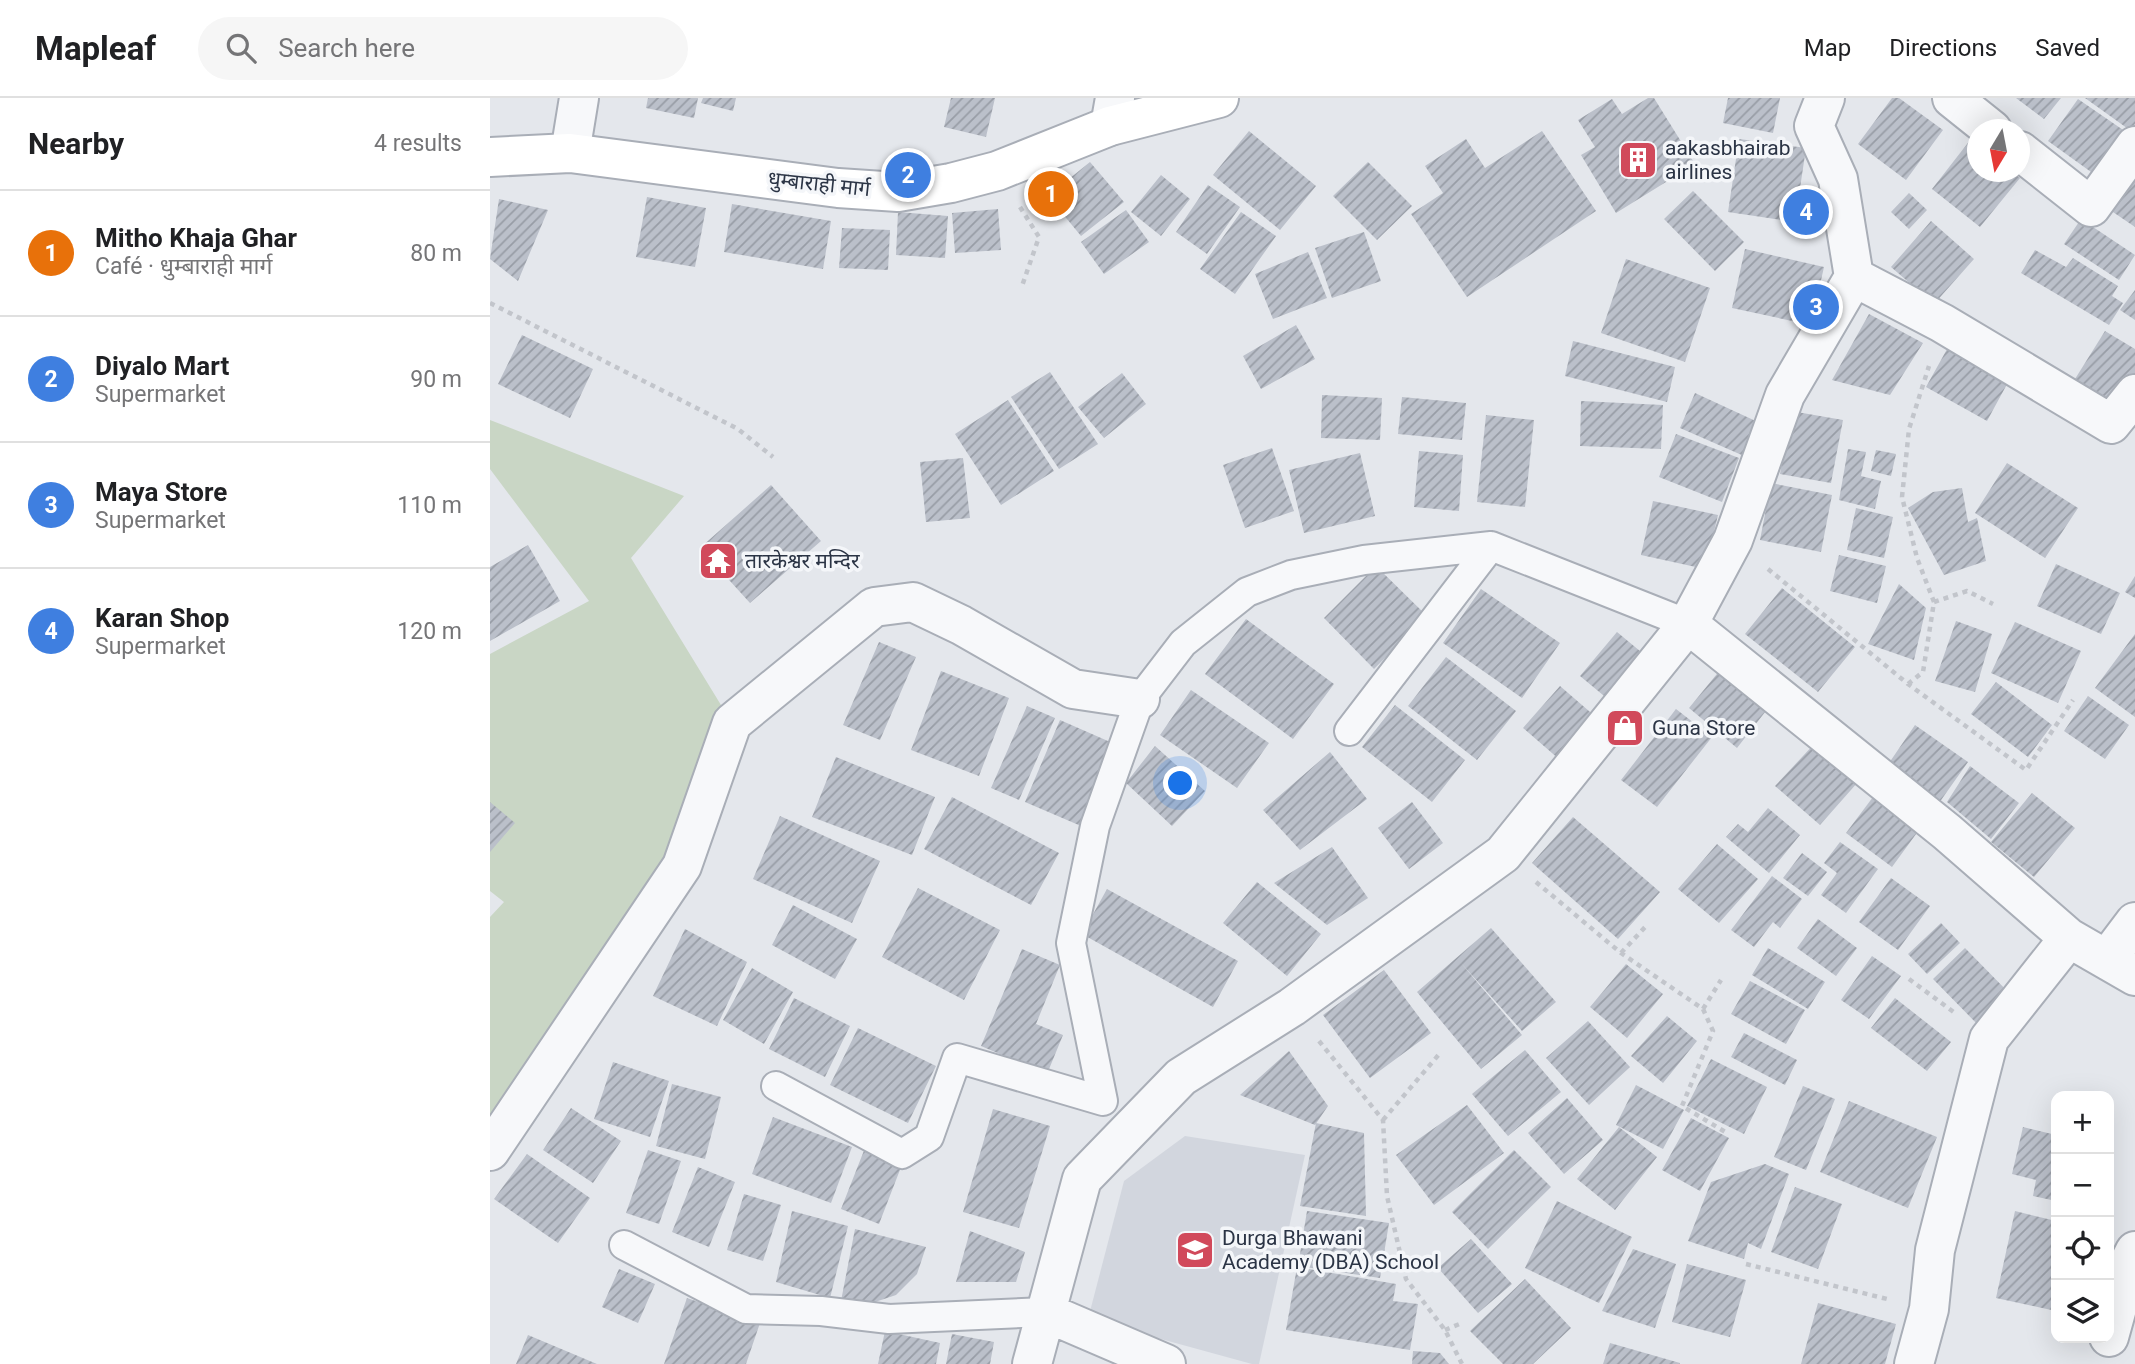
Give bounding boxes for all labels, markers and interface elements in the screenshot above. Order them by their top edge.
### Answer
search box [198,17,688,80]
text: Mapleaf [35,29,156,68]
icon: search [222,29,260,67]
text: Search here [278,33,415,63]
text: Map [1804,34,1851,62]
text: Directions [1889,34,1997,62]
text: Saved [2035,34,2100,62]
north arrow [1967,119,2030,182]
text: Nearby [28,126,124,161]
text: 4 results [374,130,462,157]
place label: aakasbhairab airlines [1665,136,1791,184]
building icon: aakasbhairab airlines [1617,139,1659,181]
pin: 2 [885,149,931,201]
street label: धुम्बाराही मार्ग [767,167,873,202]
pin: 1 [1028,168,1074,220]
pin: 4 [1783,186,1829,238]
text: Mitho Khaja Ghar [95,223,297,253]
text: 1 [44,240,58,267]
text: 80 m [410,240,462,267]
text: Café · धुम्बाराही मार्ग [95,253,272,280]
pin: 3 [1793,281,1839,333]
text: Diyalo Mart [95,351,229,381]
text: 2 [44,366,58,393]
text: 90 m [410,366,462,393]
text: Supermarket [95,381,226,408]
text: Maya Store [95,477,227,507]
text: 3 [44,492,58,519]
text: 110 m [397,492,462,519]
text: Supermarket [95,507,226,534]
temple icon: तारकेश्वर मन्दिर [697,540,739,582]
place label: तारकेश्वर मन्दिर [745,549,860,573]
text: Karan Shop [95,603,229,633]
text: 4 [44,618,58,645]
text: 120 m [397,618,462,645]
text: Supermarket [95,633,226,660]
shop icon: Guna Store [1604,707,1646,749]
place label: Guna Store [1652,716,1755,740]
your location [1163,766,1197,800]
map controls [2051,1091,2114,1343]
button: + [2051,1091,2114,1154]
button: − [2051,1154,2114,1217]
button: locate [2051,1217,2114,1280]
place label: Durga Bhawani Academy (DBA) School [1222,1226,1439,1274]
school or university icon: Durga Bhawani Academy (DBA) School [1174,1229,1216,1271]
button: layers [2051,1280,2114,1343]

